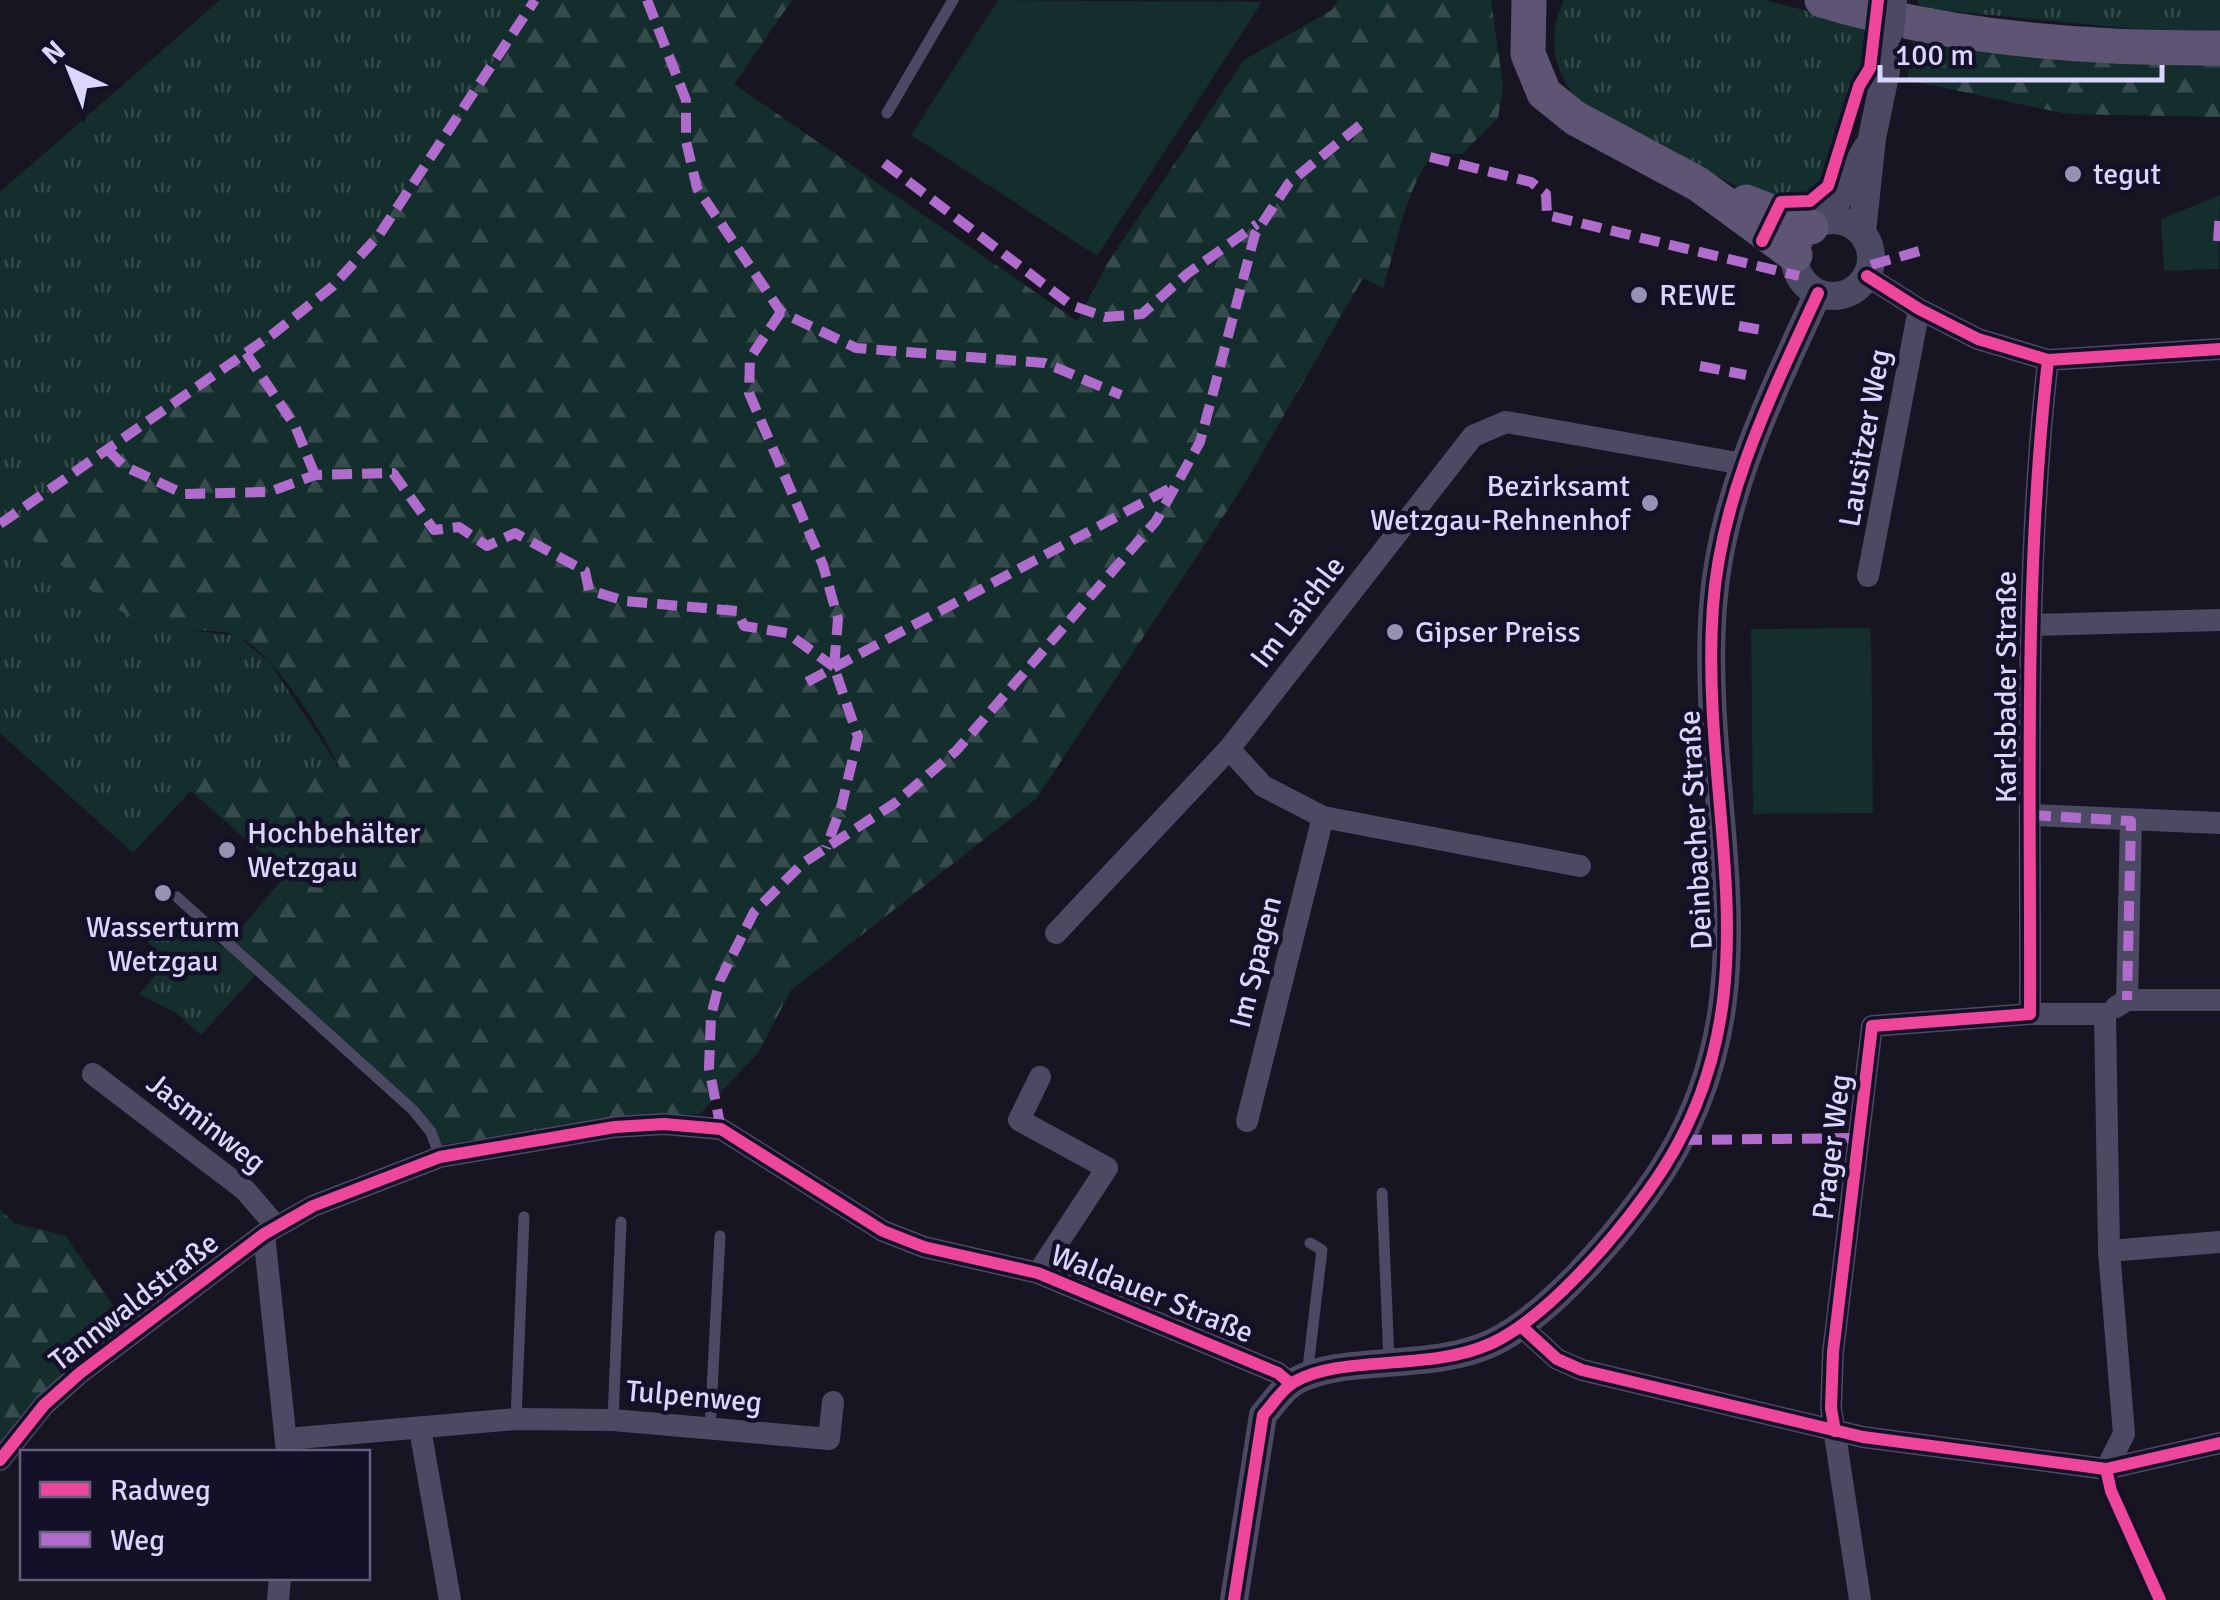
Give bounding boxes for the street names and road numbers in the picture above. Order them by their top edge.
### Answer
street label: Lausitzer Weg [1831,346,1899,530]
street label: Im Laichle [1243,549,1353,675]
street label: Karlsbader Straße [1988,571,2025,803]
street label: Deinbacher Straße [1671,709,1721,951]
street label: Im Spagen [1222,892,1290,1032]
street label: Jasminweg [139,1065,273,1181]
street label: Prager Weg [1805,1072,1859,1222]
street label: Tannwaldstraße [42,1224,226,1380]
street label: Waldauer Straße [1045,1237,1259,1351]
street label: Tulpenweg [624,1373,764,1421]

